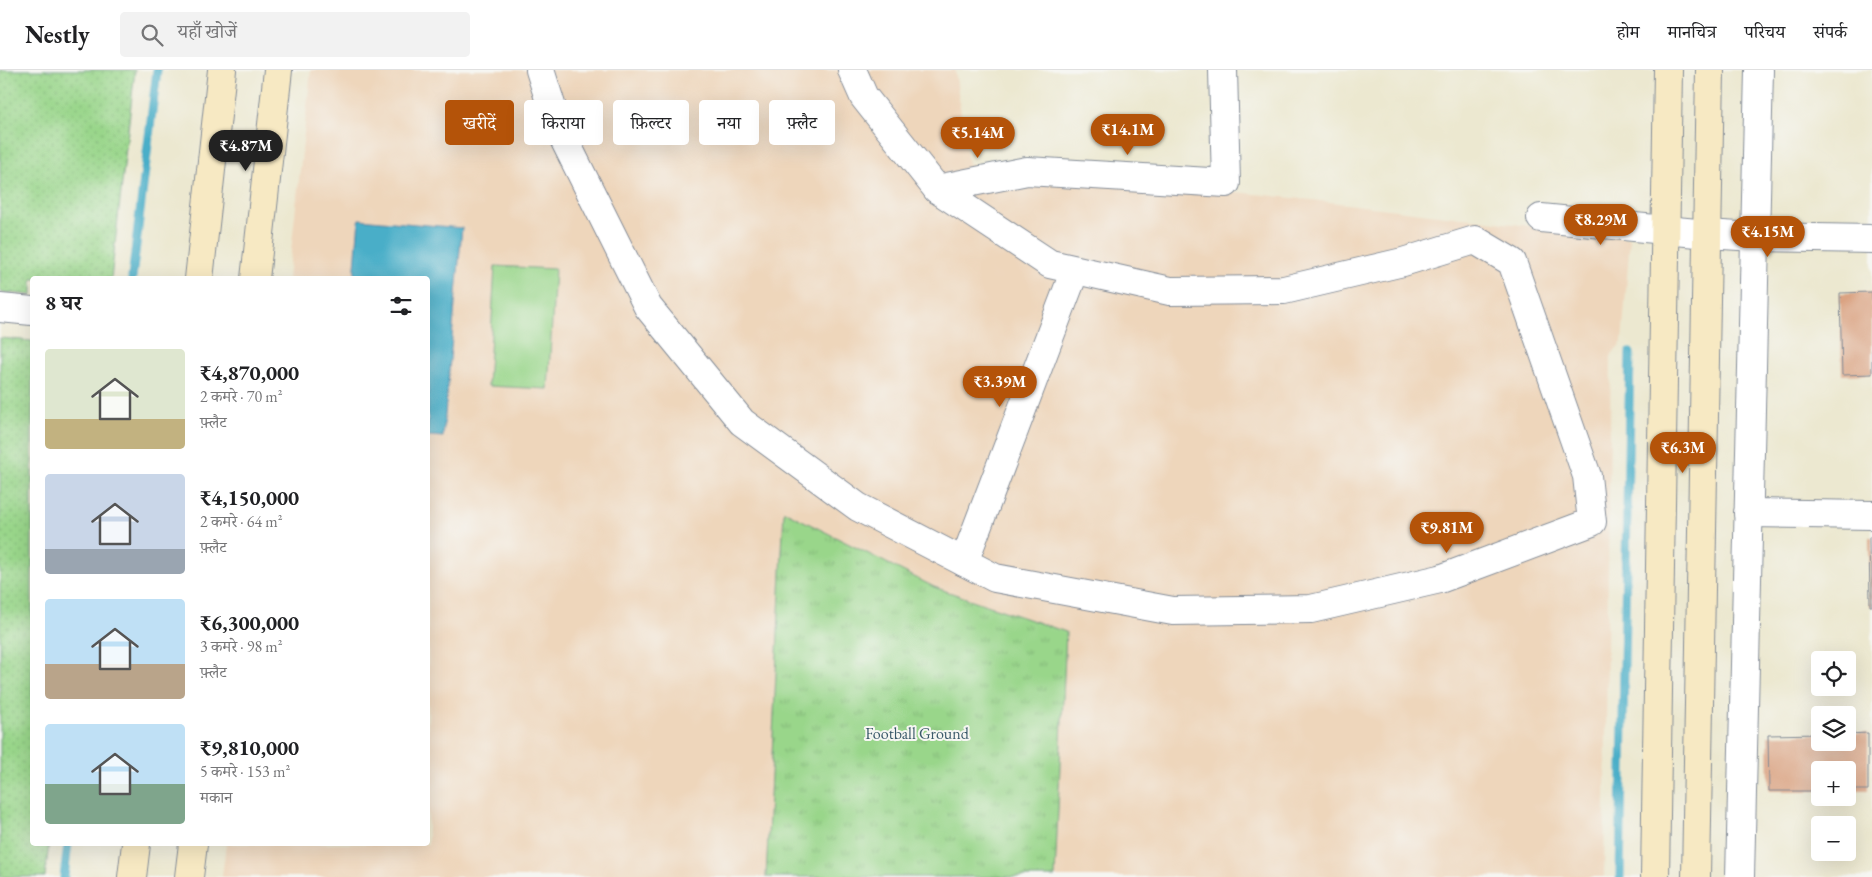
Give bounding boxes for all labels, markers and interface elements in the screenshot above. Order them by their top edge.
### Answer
search box [120,12,470,57]
text: Nestly [25,19,90,50]
text: यहाँ खोजें [178,19,237,44]
text: होम [1617,20,1640,43]
text: मानचित्र [1668,20,1716,43]
text: परिचय [1744,20,1785,43]
text: संपर्क [1813,20,1847,43]
icon: search [138,21,166,49]
chip: खरीदें [445,100,514,145]
chip: किराया [524,100,603,145]
chip: फ़िल्टर [613,100,689,145]
chip: नया [699,100,759,145]
chip: फ़्लैट [769,100,835,145]
pin: ₹14.1M [1087,114,1169,156]
pin: ₹5.14M [937,116,1019,159]
text: ₹14.1M [1102,119,1154,140]
text: ₹5.14M [952,122,1004,143]
pin: ₹4.87M [205,129,287,172]
text: ₹4.87M [220,135,272,156]
pin: ₹8.29M [1560,204,1642,246]
text: ₹8.29M [1575,209,1627,230]
pin: ₹4.15M [1727,216,1809,258]
text: ₹4.15M [1742,221,1794,242]
text: 8 घर [45,289,82,316]
icon: filters [387,292,415,320]
text: ₹4,870,000 [200,359,299,386]
pin: ₹3.39M [959,366,1041,408]
icon: home [85,369,145,429]
text: ₹3.39M [974,371,1026,392]
text: 2 कमरे · 70 m² [200,386,283,407]
text: फ़्लैट [200,412,227,433]
pin: ₹6.3M [1648,432,1718,474]
text: ₹6.3M [1661,437,1705,458]
text: ₹4,150,000 [200,484,299,511]
icon: home [85,494,145,554]
text: 2 कमरे · 64 m² [200,511,283,532]
pin: ₹9.81M [1406,512,1488,554]
text: ₹9.81M [1421,517,1473,538]
text: फ़्लैट [200,537,227,558]
text: ₹6,300,000 [200,609,299,636]
icon: home [85,619,145,679]
text: 3 कमरे · 98 m² [200,636,283,657]
map controls [1811,651,1856,861]
button: locate [1811,651,1856,696]
text: फ़्लैट [200,662,227,683]
button: layers [1811,706,1856,751]
park label: Football Ground [865,723,970,744]
text: ₹9,810,000 [200,734,299,761]
icon: home [85,744,145,804]
text: 5 कमरे · 153 m² [200,761,290,782]
button: + [1811,761,1856,806]
text: मकान [200,787,232,808]
button: − [1811,816,1856,861]

